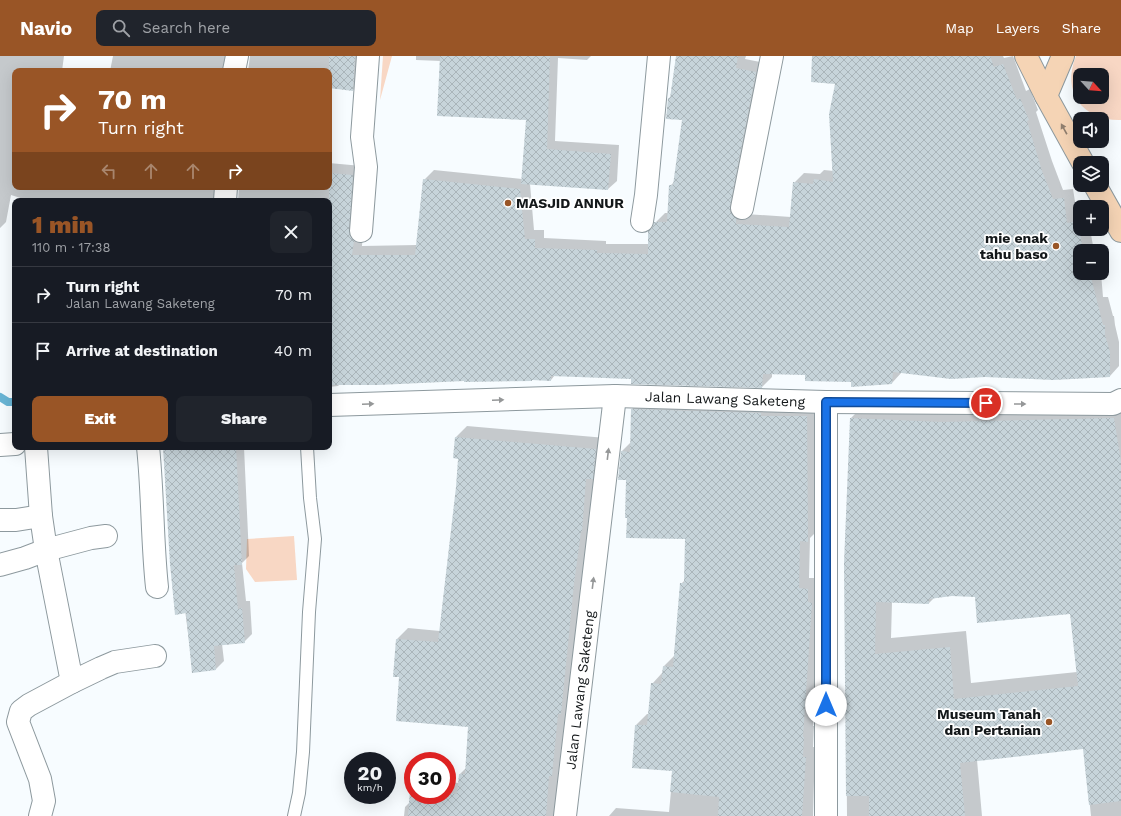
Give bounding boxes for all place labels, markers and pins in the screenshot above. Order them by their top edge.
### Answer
place label: MASJID ANNUR [516,195,624,211]
marker: MASJID ANNUR [503,198,513,208]
place label: mie enak tahu baso [980,230,1048,262]
marker: mie enak tahu baso [1051,241,1061,251]
pin [969,386,1003,420]
place label: Museum Tanah dan Pertanian [937,706,1041,738]
marker: Museum Tanah dan Pertanian [1044,717,1054,727]

